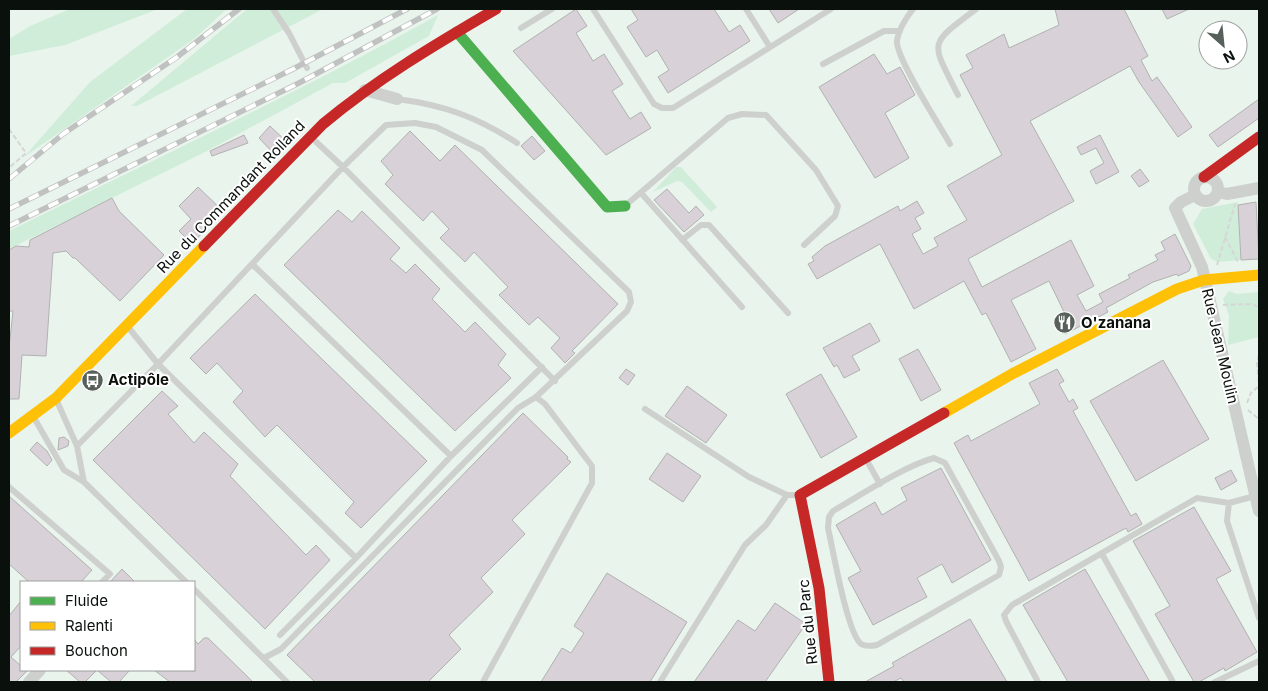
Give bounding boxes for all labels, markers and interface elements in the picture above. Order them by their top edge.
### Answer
north arrow [1198,20,1248,70]
text: N [1221,47,1238,67]
street label: Rue du Commandant Rolland [153,116,309,277]
street label: Rue Jean Moulin [1198,286,1243,406]
restaurant icon: O'zanana [1053,311,1077,335]
place label: O'zanana [1081,313,1151,332]
bus stop icon: Actipôle [80,368,104,392]
place label: Actipôle [108,370,169,389]
street label: Rue du Parc [794,578,821,666]
legend [20,581,195,671]
text: Fluide [65,591,108,610]
text: Ralenti [65,616,113,635]
text: Bouchon [65,641,128,660]

